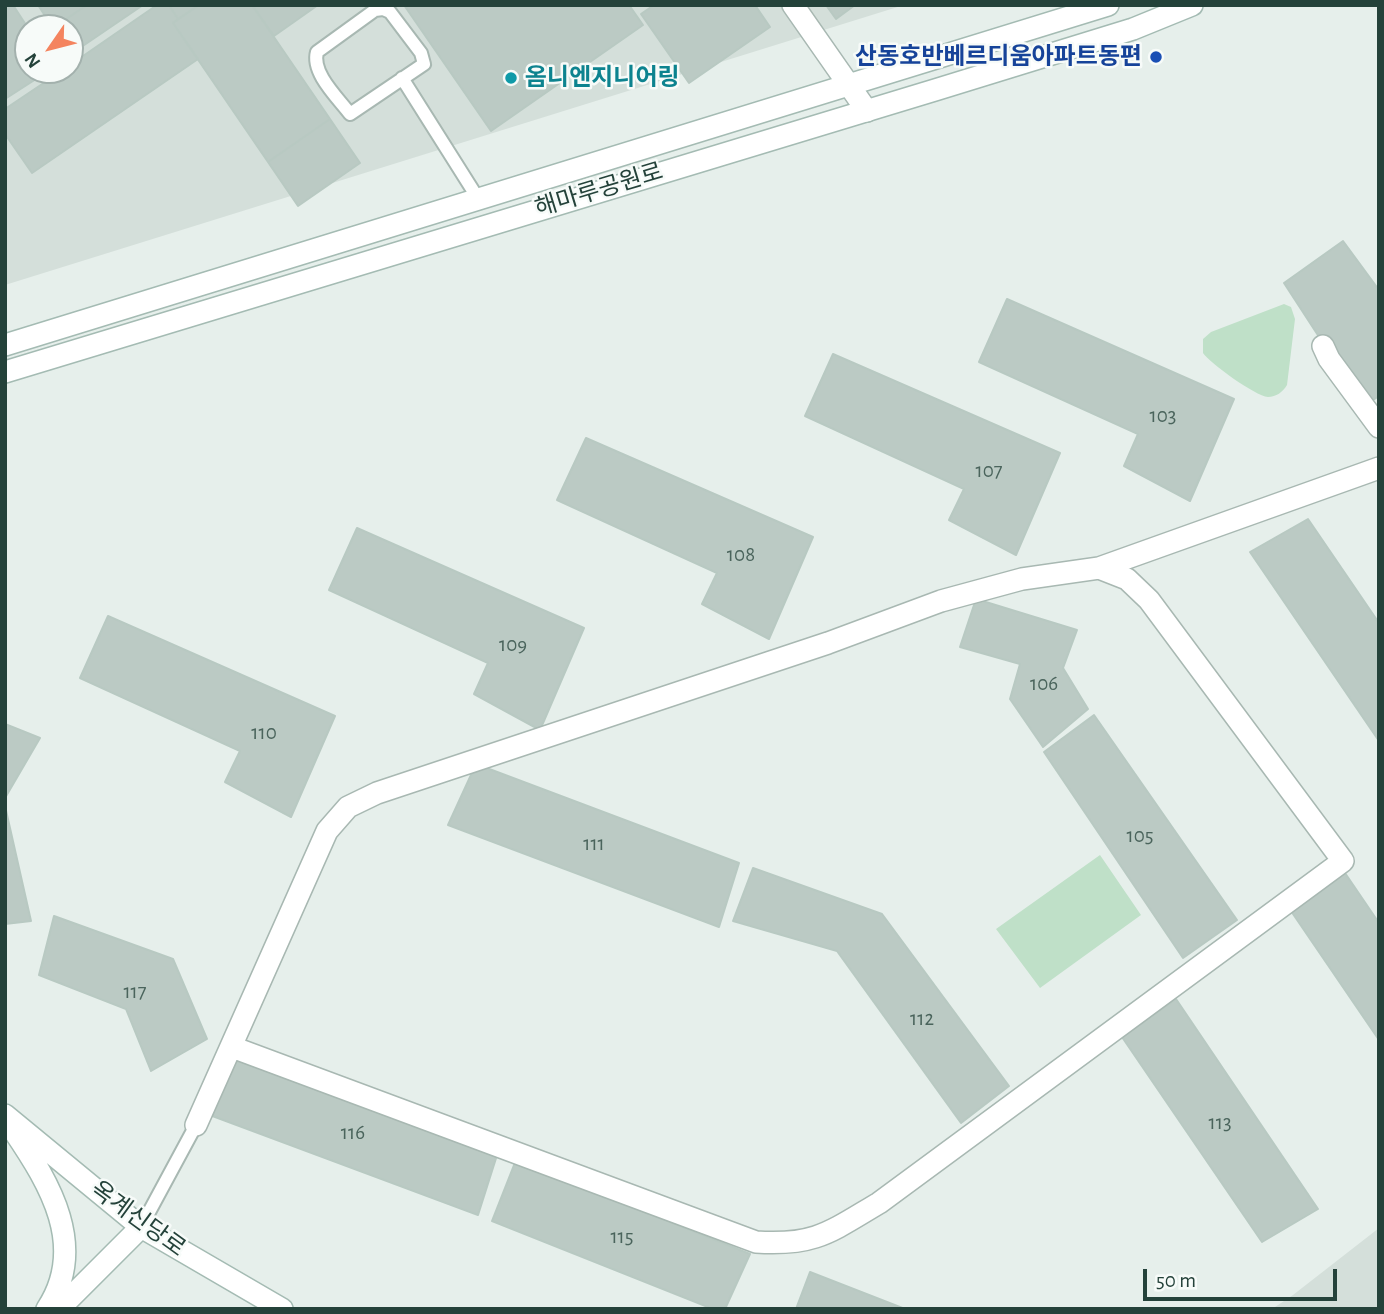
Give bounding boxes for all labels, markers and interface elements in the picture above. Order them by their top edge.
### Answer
north arrow [14,14,84,84]
place label: 산동호반베르디움아파트동편 [855,43,1142,71]
text: N [21,49,45,71]
marker: 산동호반베르디움아파트동편 [1148,49,1164,65]
place label: 옴니엔지니어링 [525,64,680,92]
marker: 옴니엔지니어링 [503,70,519,86]
street label: 해마루공원로 [531,157,667,223]
house number: 103 [1150,403,1176,429]
house number: 107 [975,458,1003,484]
house number: 108 [727,542,755,568]
house number: 109 [499,632,527,658]
house number: 106 [1030,671,1058,697]
house number: 110 [251,720,277,746]
house number: 105 [1126,823,1154,849]
house number: 111 [583,831,605,857]
house number: 117 [123,979,147,1005]
house number: 112 [910,1006,934,1032]
house number: 113 [1208,1110,1232,1136]
house number: 116 [341,1120,365,1146]
street label: 옥계신당로 [85,1175,191,1263]
house number: 115 [610,1224,634,1250]
scale bar [1146,1254,1340,1298]
text: 50 m [1156,1270,1196,1291]

